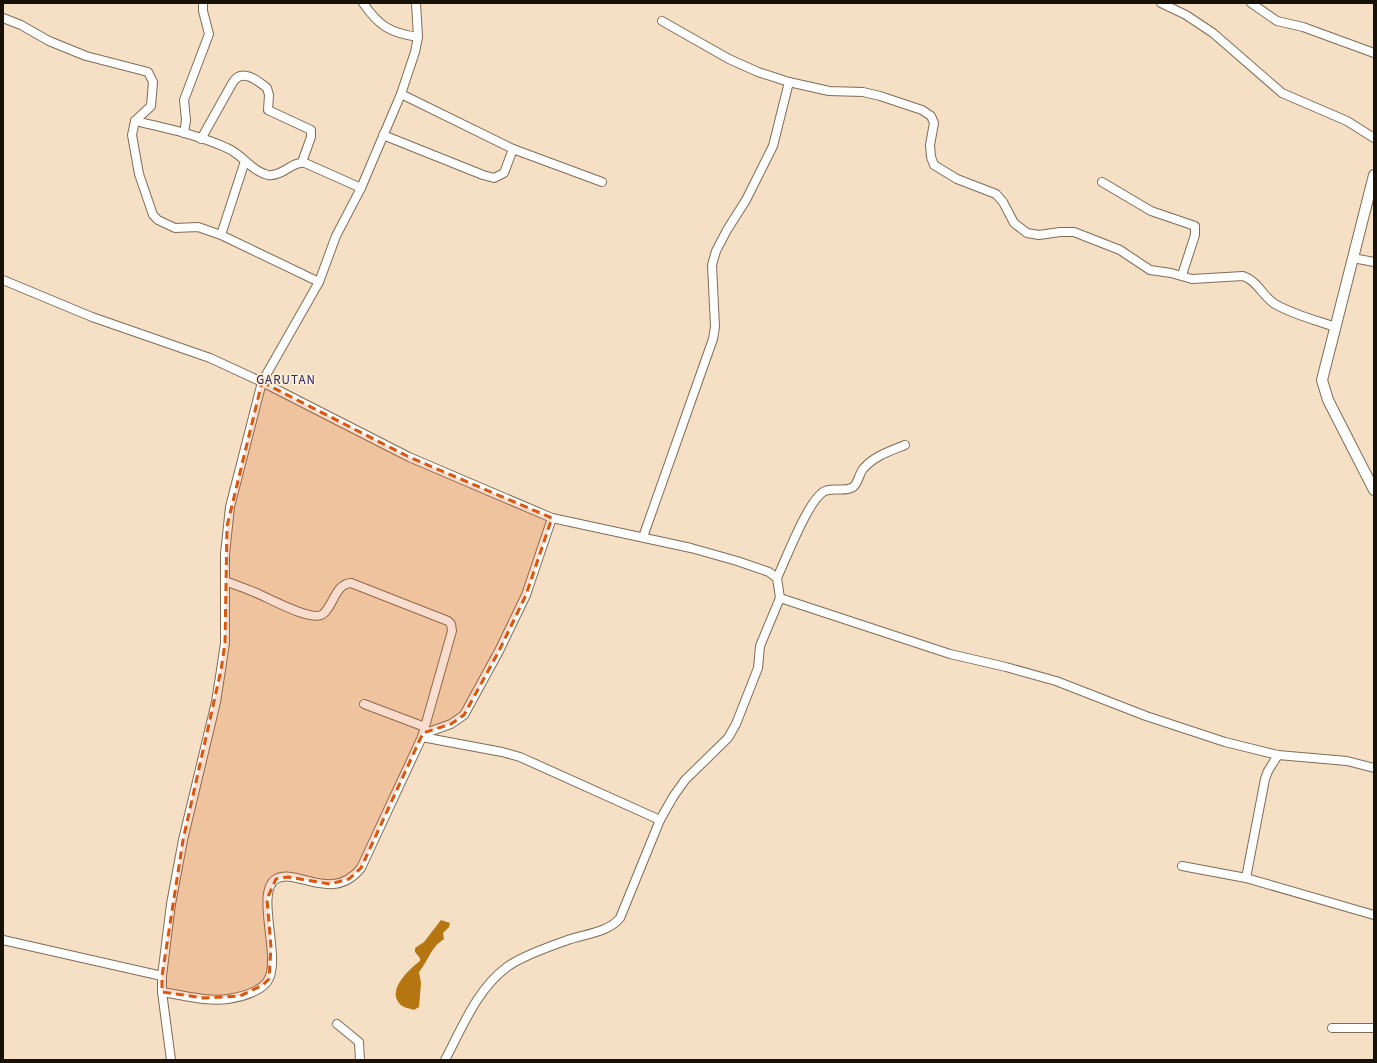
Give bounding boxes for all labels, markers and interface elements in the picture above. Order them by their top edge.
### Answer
district label: GARUTAN [256,371,316,389]

